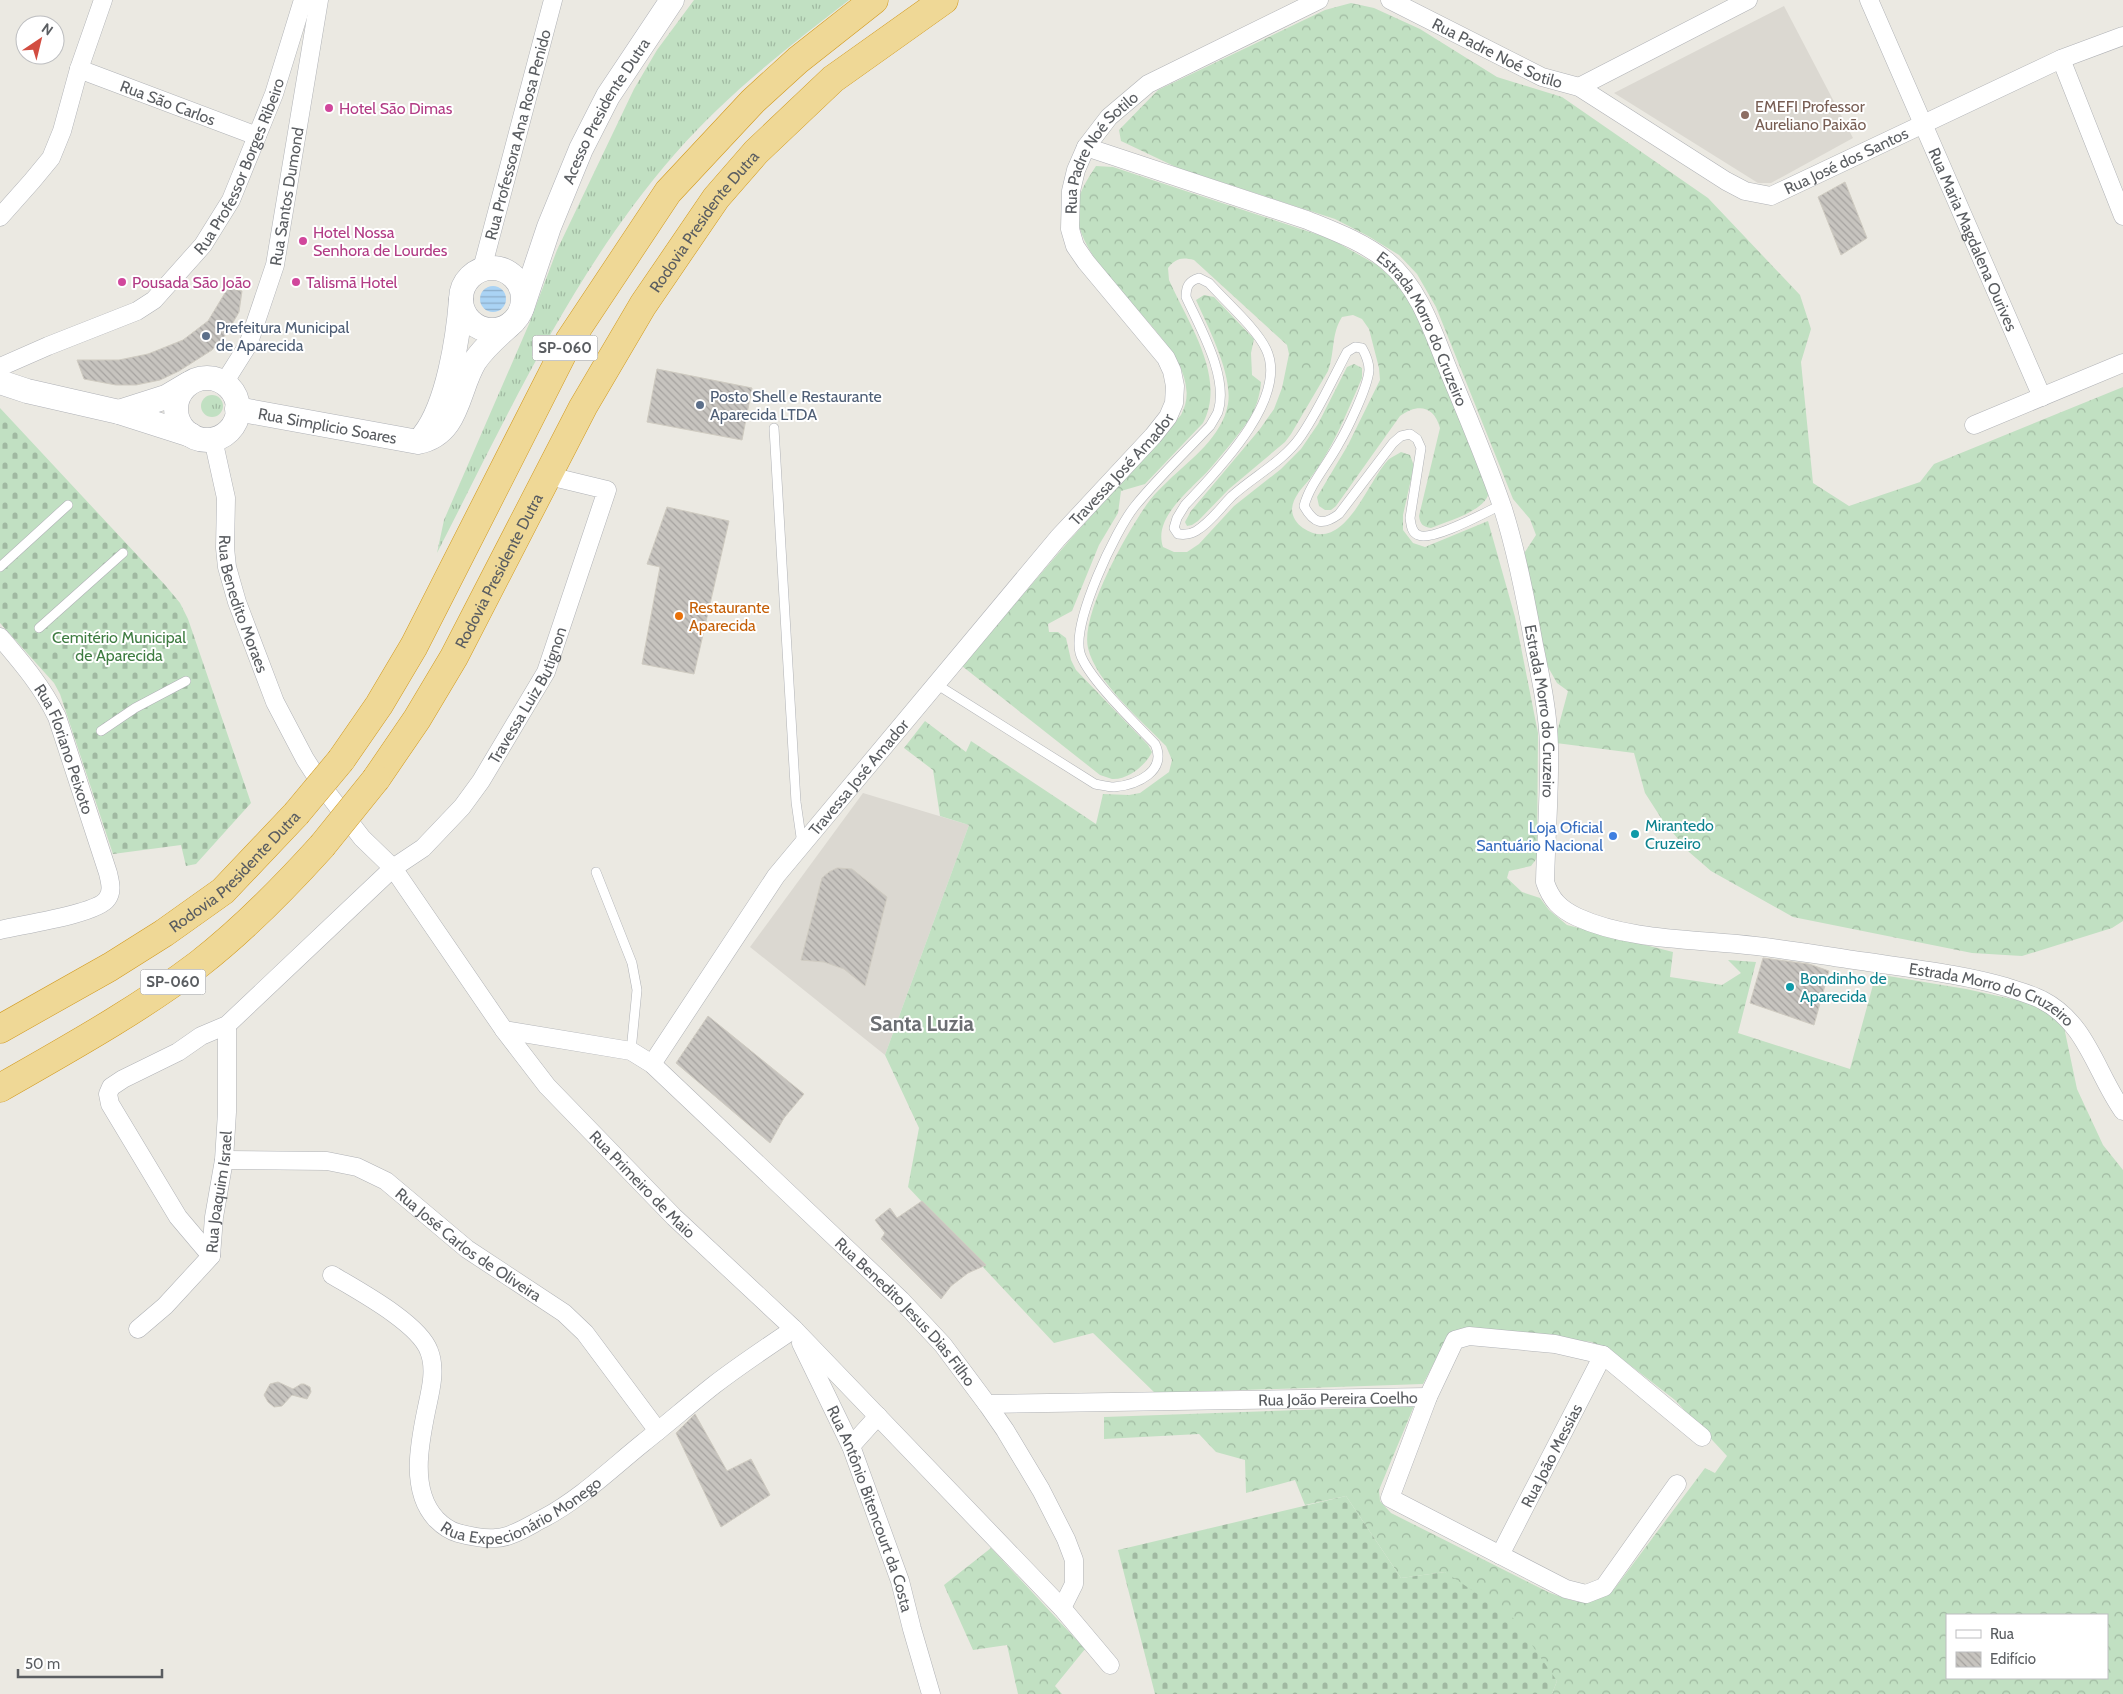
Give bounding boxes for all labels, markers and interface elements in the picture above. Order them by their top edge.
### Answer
street label: Rua Padre Noé Sotilo [1429,14,1565,92]
north arrow [15,15,65,65]
text: N [38,19,57,40]
street label: Rua Professora Ana Rosa Penido [481,27,555,242]
street label: Acesso Presidente Dutra [559,34,654,187]
street label: Rua São Carlos [117,76,218,130]
street label: Rua Professor Borges Ribeiro [190,76,288,259]
street label: Rua Padre Noé Sotilo [1061,88,1142,214]
place label: EMEFI Professor Aureliano Paixão [1755,97,1866,134]
place label: Hotel São Dimas [339,99,453,118]
marker: Hotel São Dimas [323,102,335,114]
marker: EMEFI Professor Aureliano Paixão [1739,109,1751,121]
street label: Rua José dos Santos [1781,124,1911,198]
street label: Rua Santos Dumond [266,126,308,267]
street label: Rua Maria Magdalena Ourives [1924,145,2021,335]
street label: Rodovia Presidente Dutra [646,147,763,296]
place label: Hotel Nossa Senhora de Lourdes [313,223,448,260]
marker: Hotel Nossa Senhora de Lourdes [297,235,309,247]
street label: Estrada Morro do Cruzeiro [1373,247,1471,409]
place label: Pousada São João [132,273,251,292]
place label: Talismã Hotel [306,273,398,292]
marker: Pousada São João [116,276,128,288]
marker: Talismã Hotel [290,276,302,288]
place label: Prefeitura Municipal de Aparecida [216,318,350,355]
marker: Prefeitura Municipal de Aparecida [200,330,212,342]
road number: SP-060 [532,336,598,360]
place label: Posto Shell e Restaurante Aparecida LTDA [710,387,882,424]
marker: Posto Shell e Restaurante Aparecida LTDA [694,399,706,411]
street label: Rua Simplicio Soares [257,404,399,448]
street label: Travessa José Amador [1066,410,1179,530]
street label: Rodovia Presidente Dutra [451,490,547,651]
street label: Rua Benedito Moraes [215,535,272,676]
place label: Restaurante Aparecida [689,598,770,635]
marker: Restaurante Aparecida [673,610,685,622]
street label: Estrada Morro do Cruzeiro [1520,623,1558,798]
street label: Travessa Luiz Butignon [484,624,570,767]
park label: Cemitério Municipal de Aparecida [52,628,186,665]
street label: Rua Floriano Peixoto [30,680,97,817]
street label: Travessa José Amador [805,715,913,839]
street label: Rodovia Presidente Dutra [165,807,304,936]
place label: Mirantedo Cruzeiro [1645,816,1714,853]
place label: Loja Oficial Santuário Nacional [1476,818,1603,855]
marker: Mirantedo Cruzeiro [1629,828,1641,840]
marker: Loja Oficial Santuário Nacional [1607,830,1619,842]
street label: Estrada Morro do Cruzeiro [1908,959,2078,1030]
place label: Bondinho de Aparecida [1800,969,1887,1006]
road number: SP-060 [140,970,206,994]
marker: Bondinho de Aparecida [1784,981,1796,993]
district label: Santa Luzia [870,1011,974,1036]
street label: Rua Primeiro de Maio [585,1127,699,1242]
street label: Rua Joaquim Israel [202,1130,236,1254]
street label: Rua José Carlos de Oliveira [391,1184,545,1306]
street label: Rua Benedito Jesus Dias Filho [831,1234,979,1390]
street label: Rua João Pereira Coelho [1258,1388,1418,1410]
street label: Rua João Messias [1517,1400,1586,1511]
street label: Rua Antônio Bitencourt da Costa [823,1403,916,1614]
street label: Rua Expecionário Monego [437,1473,605,1548]
legend [1946,1614,2108,1679]
text: Rua [1990,1625,2015,1643]
scale bar [18,1646,161,1678]
text: Edifício [1990,1650,2036,1668]
text: 50 m [25,1655,60,1673]

